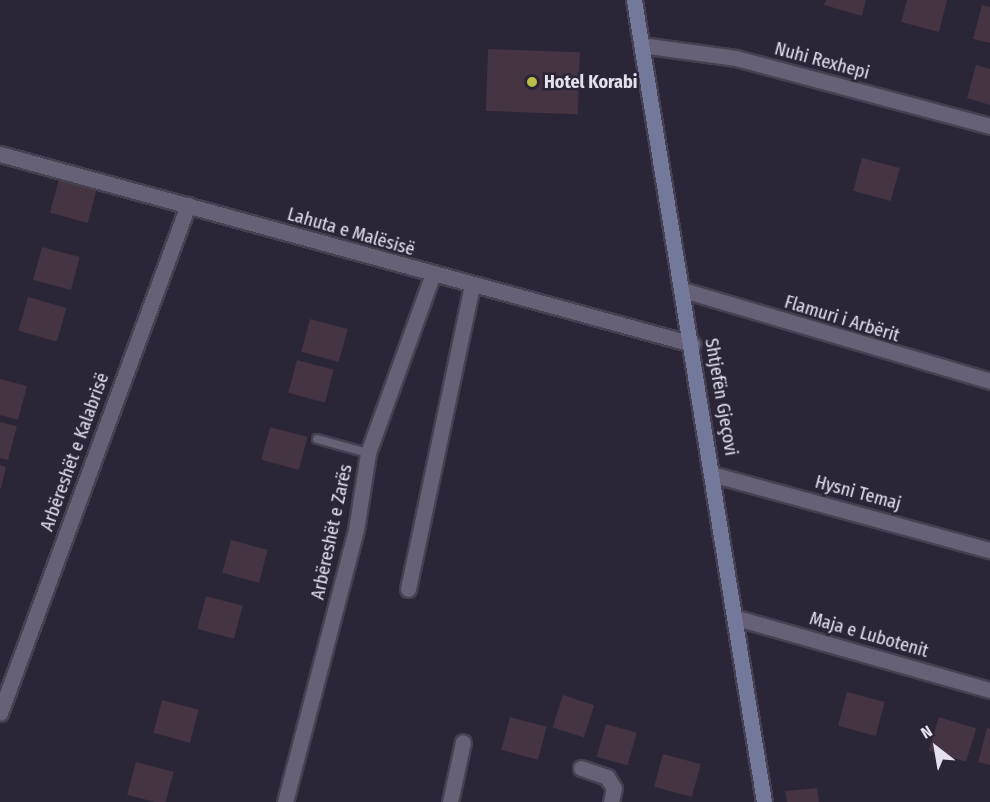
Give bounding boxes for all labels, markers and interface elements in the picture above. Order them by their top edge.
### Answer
street label: Nuhi Rexhepi [772,38,872,84]
place label: Hotel Korabi [544,71,637,93]
marker: Hotel Korabi [525,75,539,89]
street label: Lahuta e Malësisë [285,204,417,260]
street label: Flamuri i Arbërit [782,291,902,347]
street label: Shtjefën Gjeçovi [700,337,742,457]
street label: Arbëreshët e Kalabrisë [36,370,114,534]
street label: Arbëreshët e Zarës [307,462,357,602]
street label: Hysni Temaj [813,471,903,515]
street label: Maja e Lubotenit [807,608,931,662]
north arrow [906,718,966,778]
text: N [917,722,935,743]

